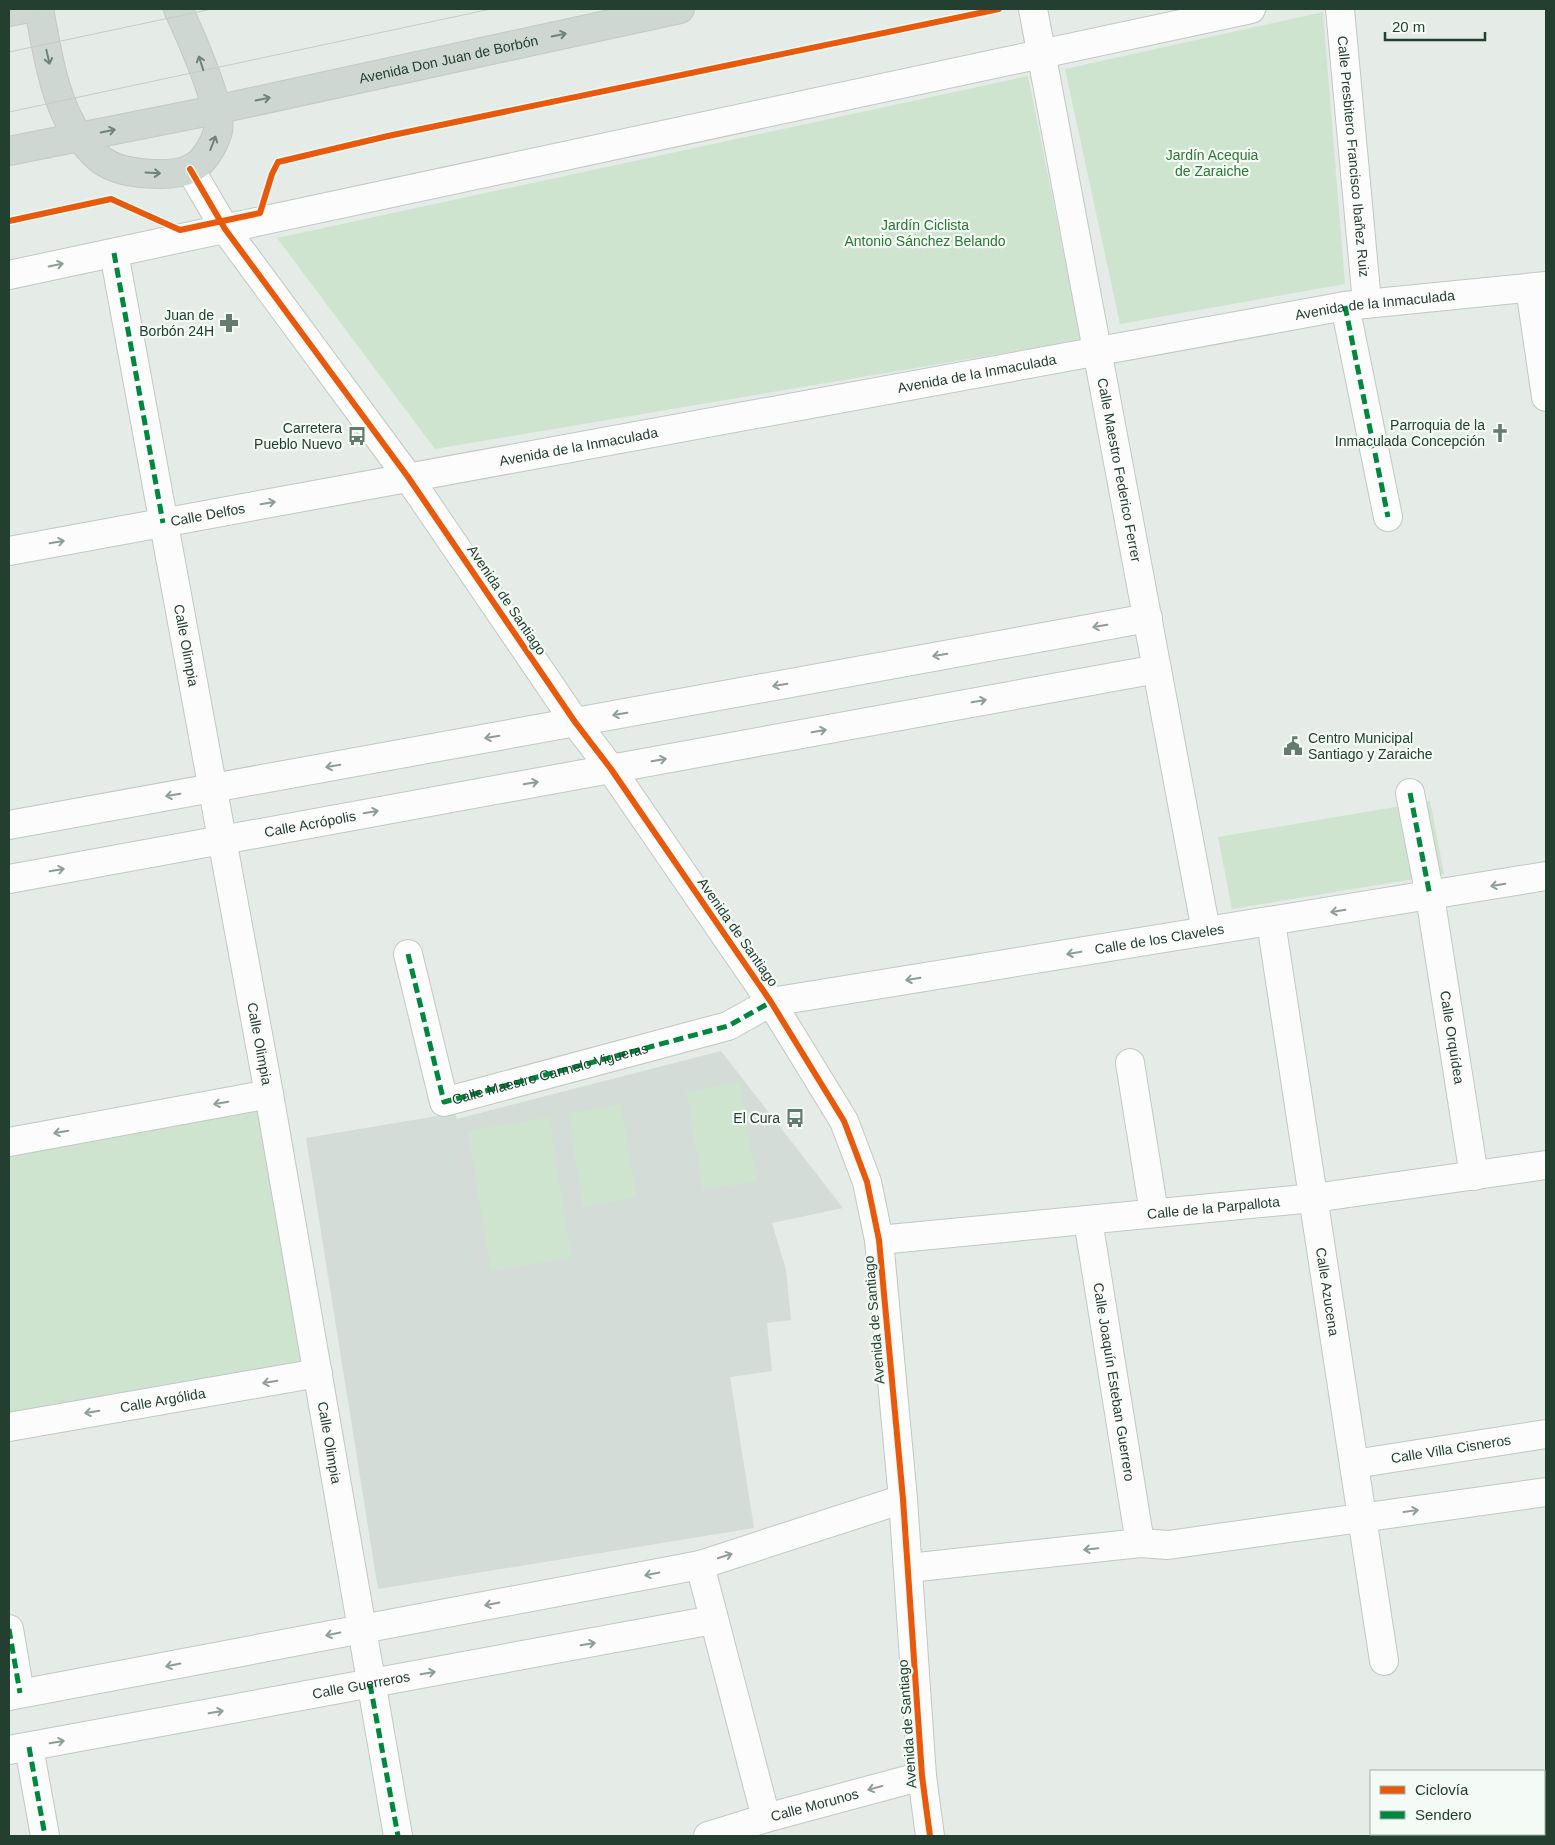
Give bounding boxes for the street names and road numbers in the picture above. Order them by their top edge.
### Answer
street label: Avenida Don Juan de Borbón [357,32,540,87]
street label: Calle Presbitero Francisco Ibañez Ruiz [1334,35,1373,278]
street label: Avenida de la Inmaculada [1294,287,1456,323]
street label: Avenida de la Inmaculada [896,351,1058,396]
street label: Calle Maestro Federico Ferrer [1094,377,1145,564]
street label: Avenida de la Inmaculada [498,424,659,469]
street label: Calle Delfos [169,500,246,529]
street label: Avenida de Santiago [464,542,550,658]
street label: Calle Olimpia [171,603,202,688]
street label: Calle Acrópolis [263,808,357,840]
street label: Avenida de Santiago [694,875,782,990]
street label: Calle de los Claveles [1093,920,1225,957]
street label: Calle Orquídea [1437,990,1467,1085]
street label: Calle Olimpia [244,1001,275,1086]
street label: Calle Maestro Carmelo Vigueras [450,1040,650,1108]
street label: Calle de la Parpallota [1146,1193,1281,1222]
street label: Calle Azucena [1313,1246,1342,1337]
street label: Avenida de Santiago [860,1255,888,1385]
street label: Calle Joaquín Esteban Guerrero [1090,1281,1138,1483]
street label: Calle Argólida [119,1385,207,1415]
street label: Calle Olimpia [315,1400,345,1485]
street label: Calle Villa Cisneros [1390,1432,1512,1466]
street label: Avenida de Santiago [895,1659,919,1789]
street label: Calle Guerreros [311,1668,411,1702]
street label: Calle Morunos [769,1785,860,1824]

